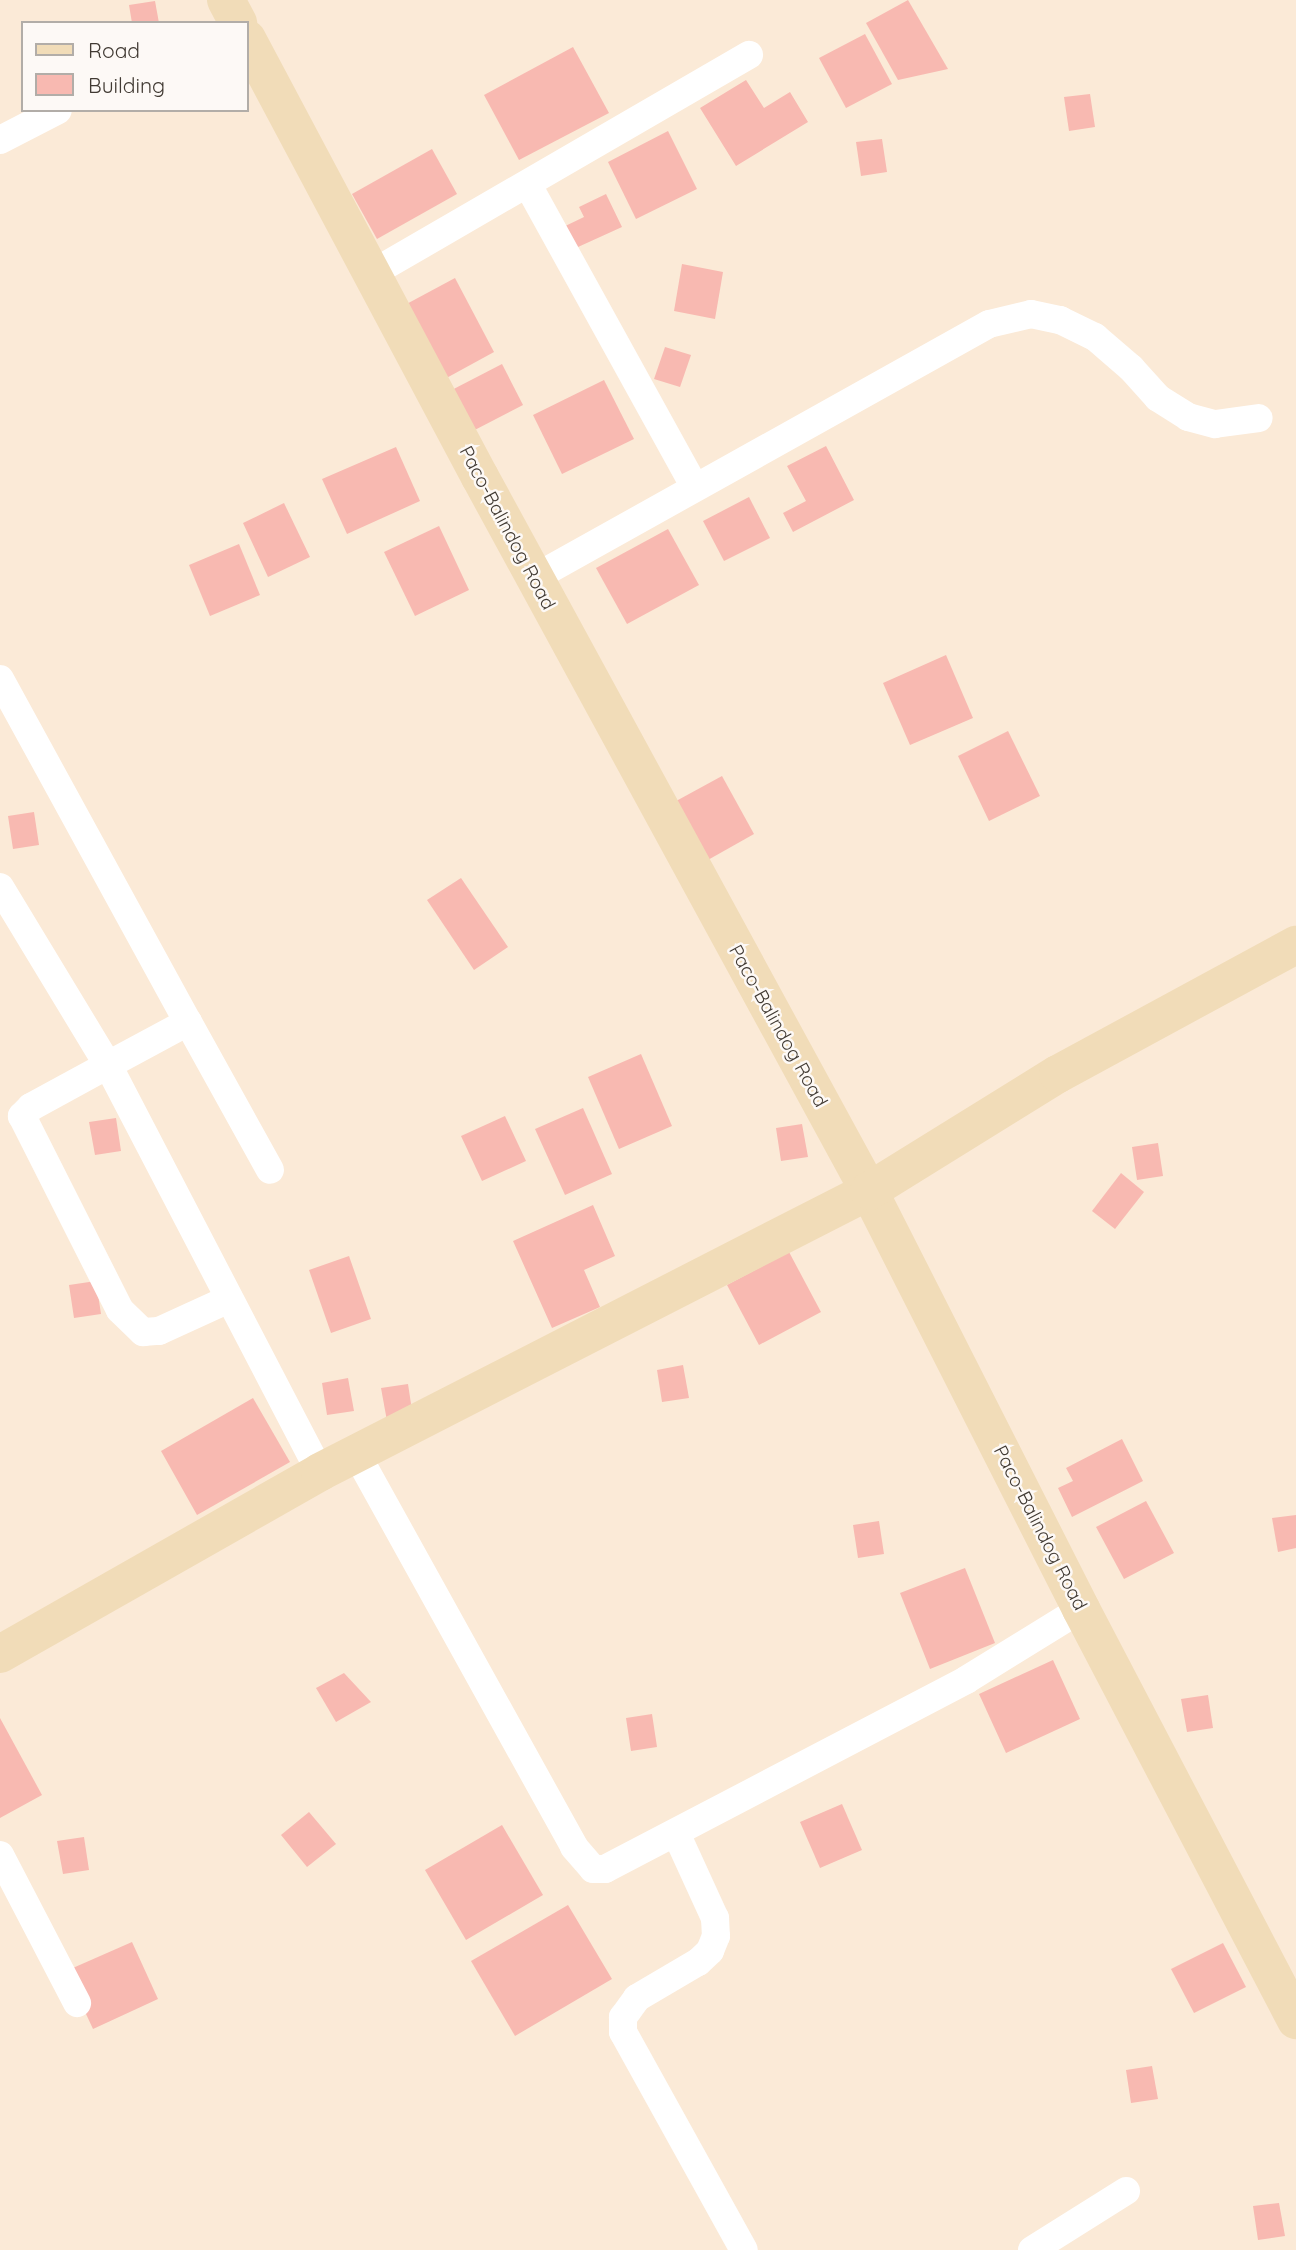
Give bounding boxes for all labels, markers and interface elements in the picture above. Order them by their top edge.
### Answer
legend [21,21,248,112]
text: Road [88,37,140,63]
text: Building [88,72,165,98]
street label: Paco-Balindog Road [454,442,560,614]
street label: Paco-Balindog Road [724,941,832,1111]
street label: Paco-Balindog Road [989,1442,1091,1614]

